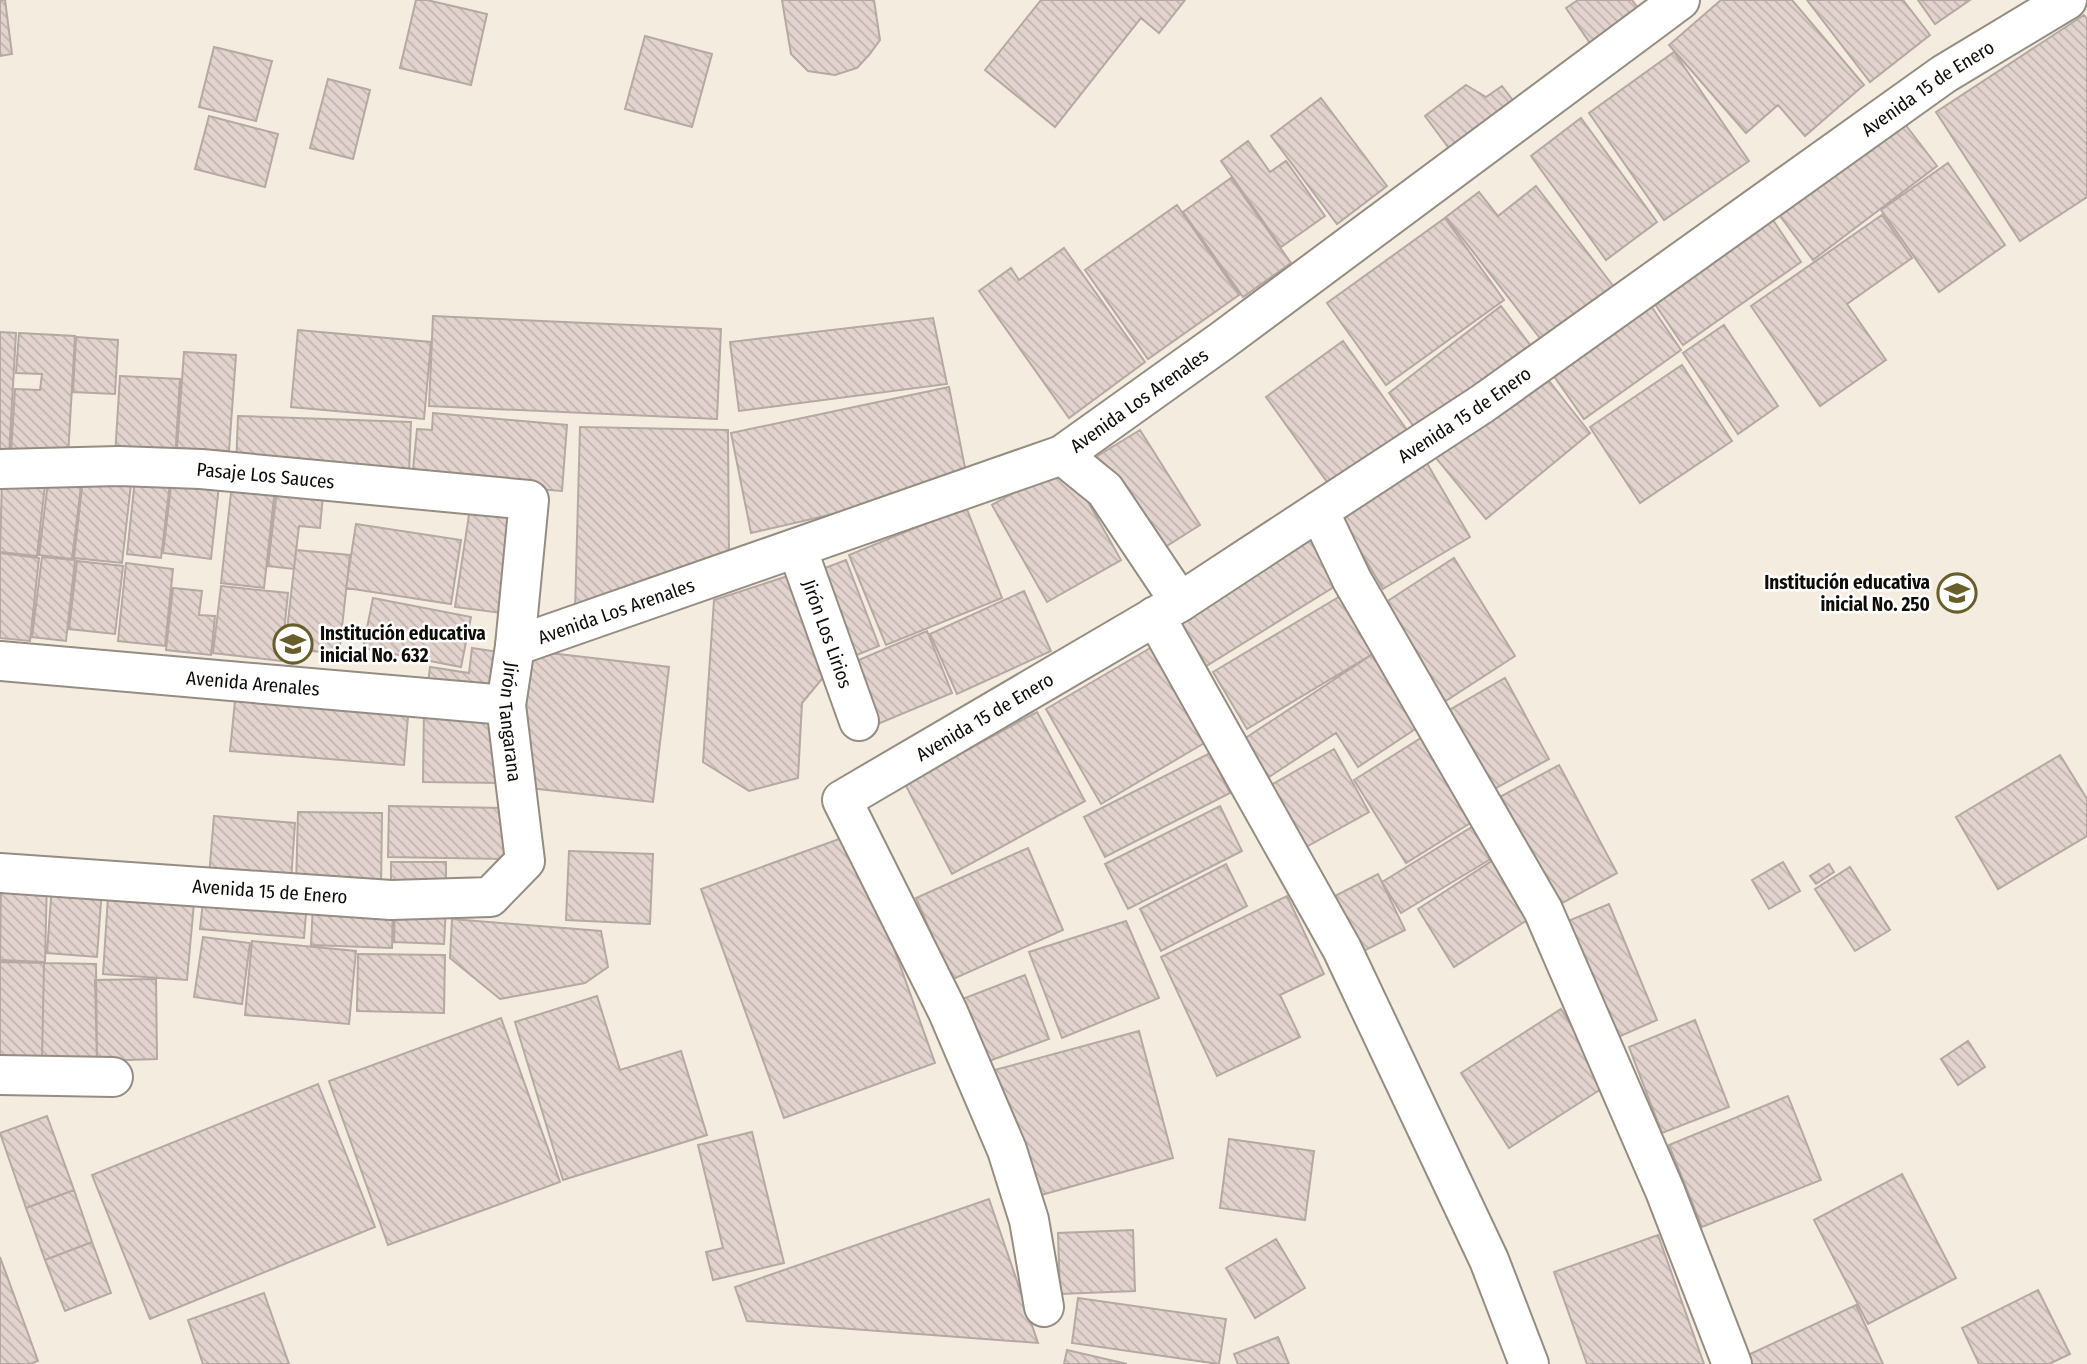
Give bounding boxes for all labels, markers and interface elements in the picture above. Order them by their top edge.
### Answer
street label: Avenida 15 de Enero [1857,36,1998,141]
street label: Avenida Los Arenales [1066,343,1213,458]
street label: Avenida 15 de Enero [1394,362,1535,468]
street label: Pasaje Los Sauces [196,458,336,494]
place label: Institución educativa inicial No. 250 [1764,571,1930,616]
school or university icon: Institución educativa inicial No. 250 [1936,572,1978,614]
street label: Avenida Los Arenales [535,573,698,649]
street label: Jirón Los Lirios [797,576,857,691]
place label: Institución educativa inicial No. 632 [320,622,486,667]
school or university icon: Institución educativa inicial No. 632 [272,623,314,665]
street label: Jirón Tangarana [494,661,526,783]
street label: Avenida Arenales [185,666,321,701]
street label: Avenida 15 de Enero [912,668,1058,766]
street label: Avenida 15 de Enero [192,875,348,908]

